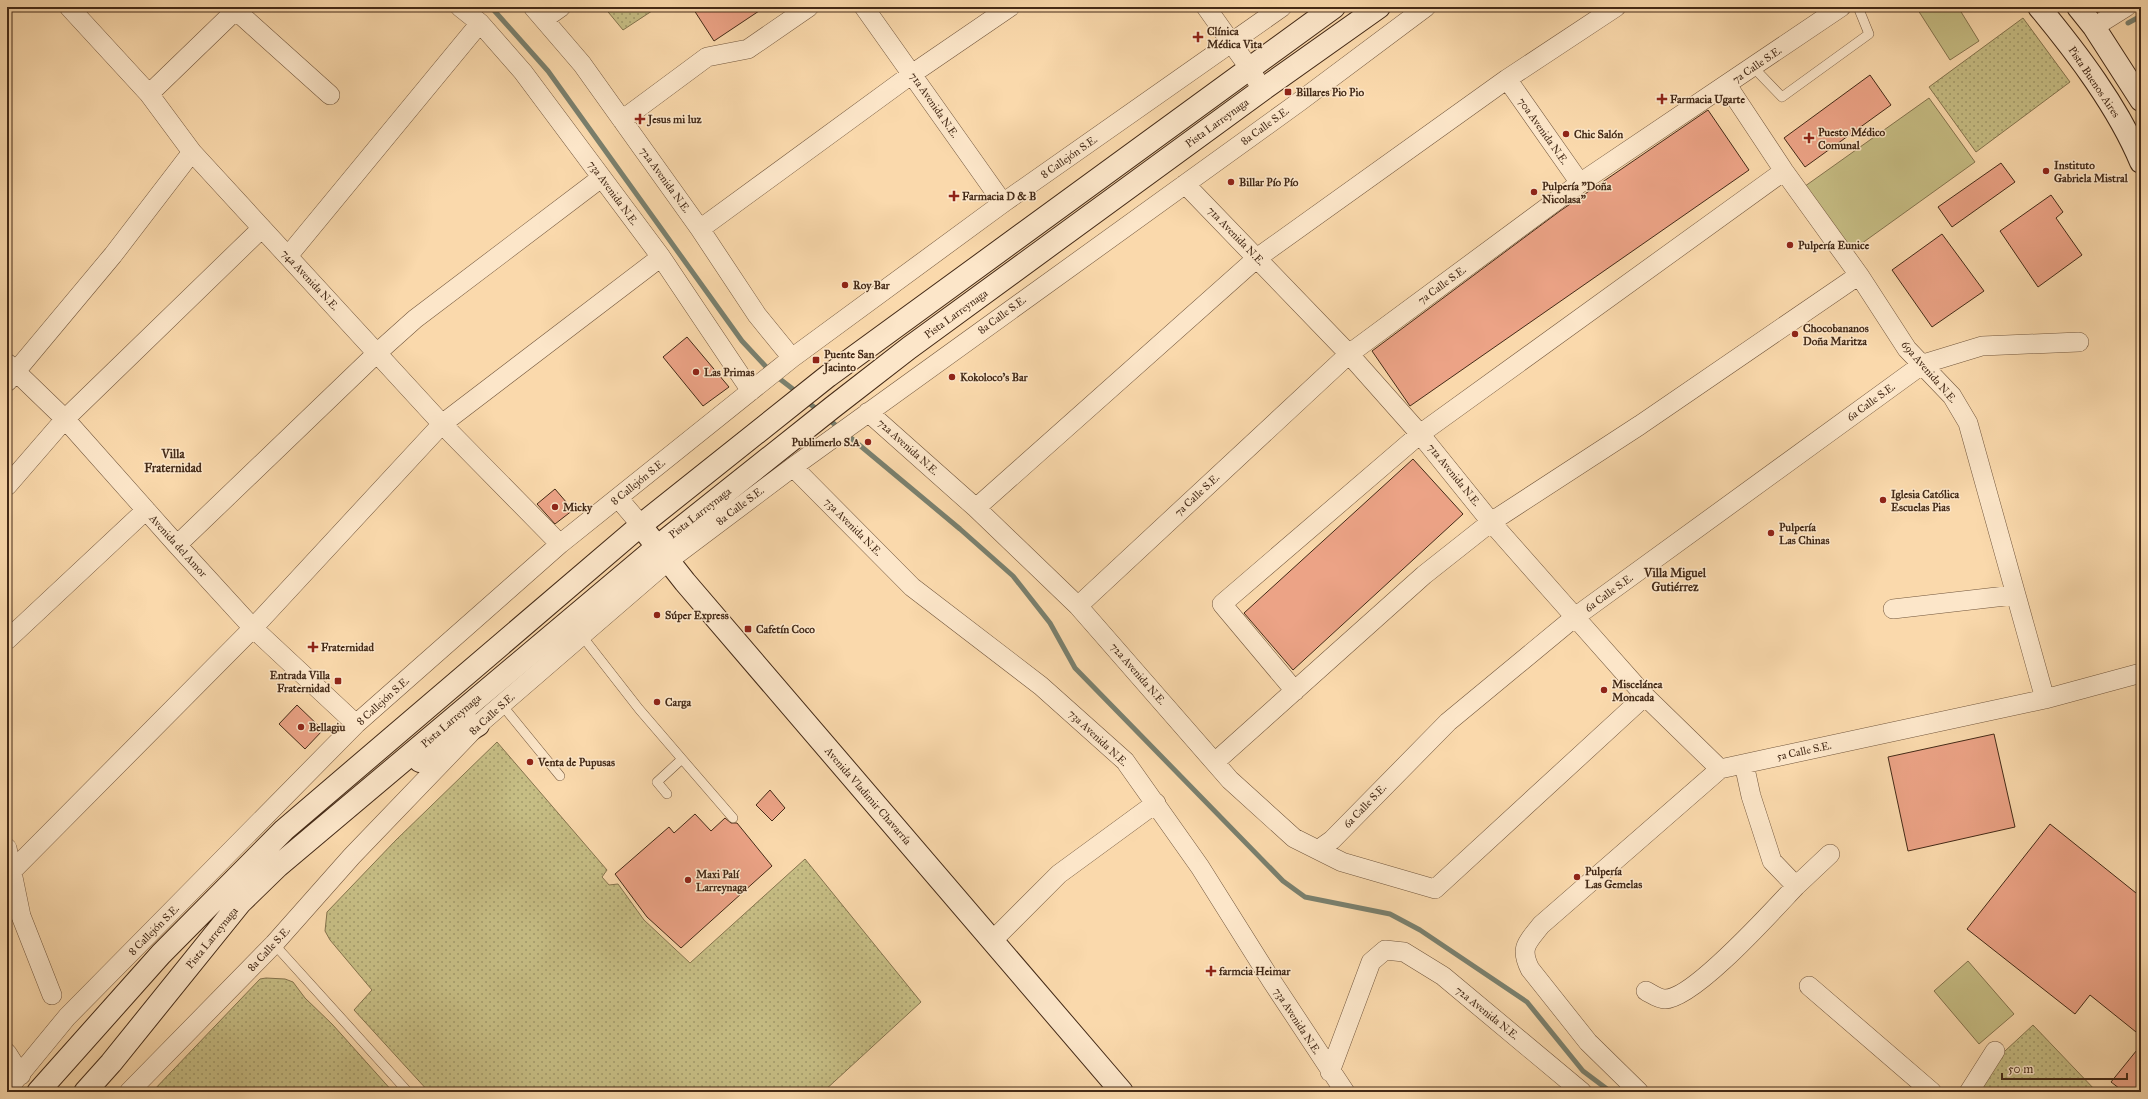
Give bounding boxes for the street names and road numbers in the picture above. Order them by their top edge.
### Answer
street label: 7a Calle S.E. [1730,44,1784,86]
street label: Pista Buenos Aires [2065,44,2123,120]
street label: 71a Avenida N.E. [907,70,961,140]
street label: Pista Larreynaga [1183,95,1252,150]
street label: 70a Avenida N.E. [1515,95,1571,167]
street label: 8a Calle S.E. [1238,104,1292,148]
street label: 8 Callejón S.E. [1038,133,1100,181]
street label: 72a Avenida N.E. [637,145,693,215]
street label: 73a Avenida N.E. [585,158,641,228]
street label: 71a Avenida N.E. [1205,204,1267,268]
street label: 74a Avenida N.E. [278,247,342,313]
street label: 7a Calle S.E. [1415,263,1469,307]
street label: Pista Larreynaga [922,286,991,341]
street label: 8a Calle S.E. [975,293,1029,337]
street label: 69a Avenida N.E. [1898,338,1960,406]
street label: 6a Calle S.E. [1844,380,1898,424]
street label: 72a Avenida N.E. [875,416,941,478]
street label: 71a Avenida N.E. [1425,441,1483,509]
street label: 8 Callejón S.E. [608,456,668,508]
street label: 7a Calle S.E. [1172,471,1222,519]
street label: 8a Calle S.E. [713,484,767,528]
street label: Pista Larreynaga [666,485,734,541]
street label: 73a Avenida N.E. [821,495,885,559]
street label: Avenida del Amor [146,511,210,581]
street label: 6a Calle S.E. [1582,571,1636,615]
street label: 72a Avenida N.E. [1108,640,1168,708]
street label: 8 Callejón S.E. [354,674,412,728]
street label: 8a Calle S.E. [467,690,517,738]
street label: Pista Larreynaga [418,691,484,751]
street label: 73a Avenida N.E. [1065,707,1131,769]
street label: 5a Calle S.E. [1775,739,1833,763]
street label: Avenida Vladimir Chavarría [821,744,914,848]
street label: 6a Calle S.E. [1341,781,1389,831]
street label: 8 Callejón S.E. [126,902,182,958]
street label: Pista Larreynaga [183,904,241,971]
street label: 8a Calle S.E. [245,924,293,974]
street label: 72a Avenida N.E. [1453,983,1521,1043]
street label: 73a Avenida N.E. [1271,985,1323,1057]

